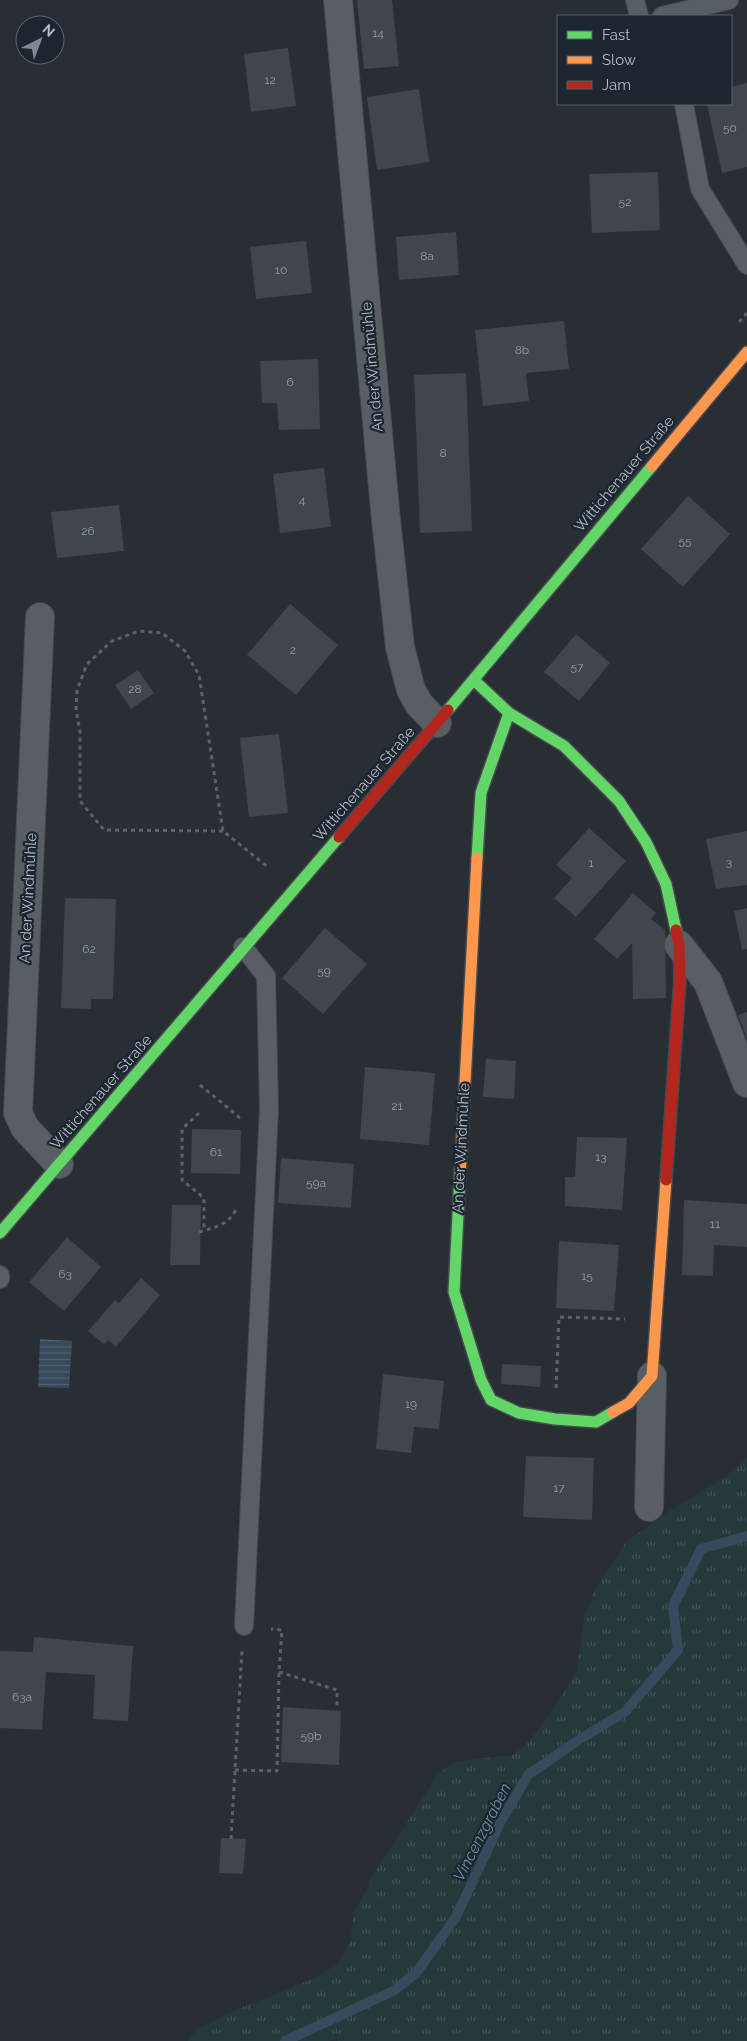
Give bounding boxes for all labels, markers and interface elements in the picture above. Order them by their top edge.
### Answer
north arrow [15,15,65,65]
legend [557,15,732,105]
text: N [39,21,58,40]
house number: 14 [372,26,384,40]
text: Fast [602,26,630,44]
text: Slow [602,51,636,69]
house number: 12 [264,73,276,87]
text: Jam [602,76,631,94]
house number: 50 [723,121,737,135]
house number: 52 [619,195,631,209]
house number: 8a [420,249,434,263]
house number: 10 [275,263,287,277]
street label: An der Windmühle [357,301,387,433]
house number: 8b [515,343,529,357]
house number: 6 [286,375,294,389]
street label: Wittichenauer Straße [570,412,678,536]
house number: 8 [439,446,447,460]
house number: 4 [299,493,306,507]
house number: 26 [81,524,95,538]
house number: 55 [678,534,692,548]
house number: 2 [290,643,296,657]
house number: 57 [571,660,584,674]
house number: 28 [128,682,142,696]
street label: Wittichenauer Straße [309,723,419,845]
street label: An der Windmühle [16,832,40,964]
house number: 3 [726,855,732,869]
house number: 1 [588,856,594,870]
house number: 62 [82,942,96,956]
house number: 59 [317,964,331,978]
street label: Wittichenauer Straße [46,1031,156,1153]
street label: An der Windmühle [449,1082,473,1214]
house number: 21 [391,1099,403,1113]
house number: 61 [210,1145,222,1159]
house number: 13 [595,1150,607,1164]
house number: 59a [306,1176,326,1190]
house number: 11 [710,1217,720,1231]
house number: 63 [58,1267,72,1281]
house number: 15 [581,1269,593,1283]
house number: 19 [405,1397,417,1411]
house number: 17 [553,1481,565,1495]
house number: 63a [12,1690,32,1704]
house number: 59b [301,1729,321,1743]
water label: Vincenzgraben [449,1780,515,1884]

